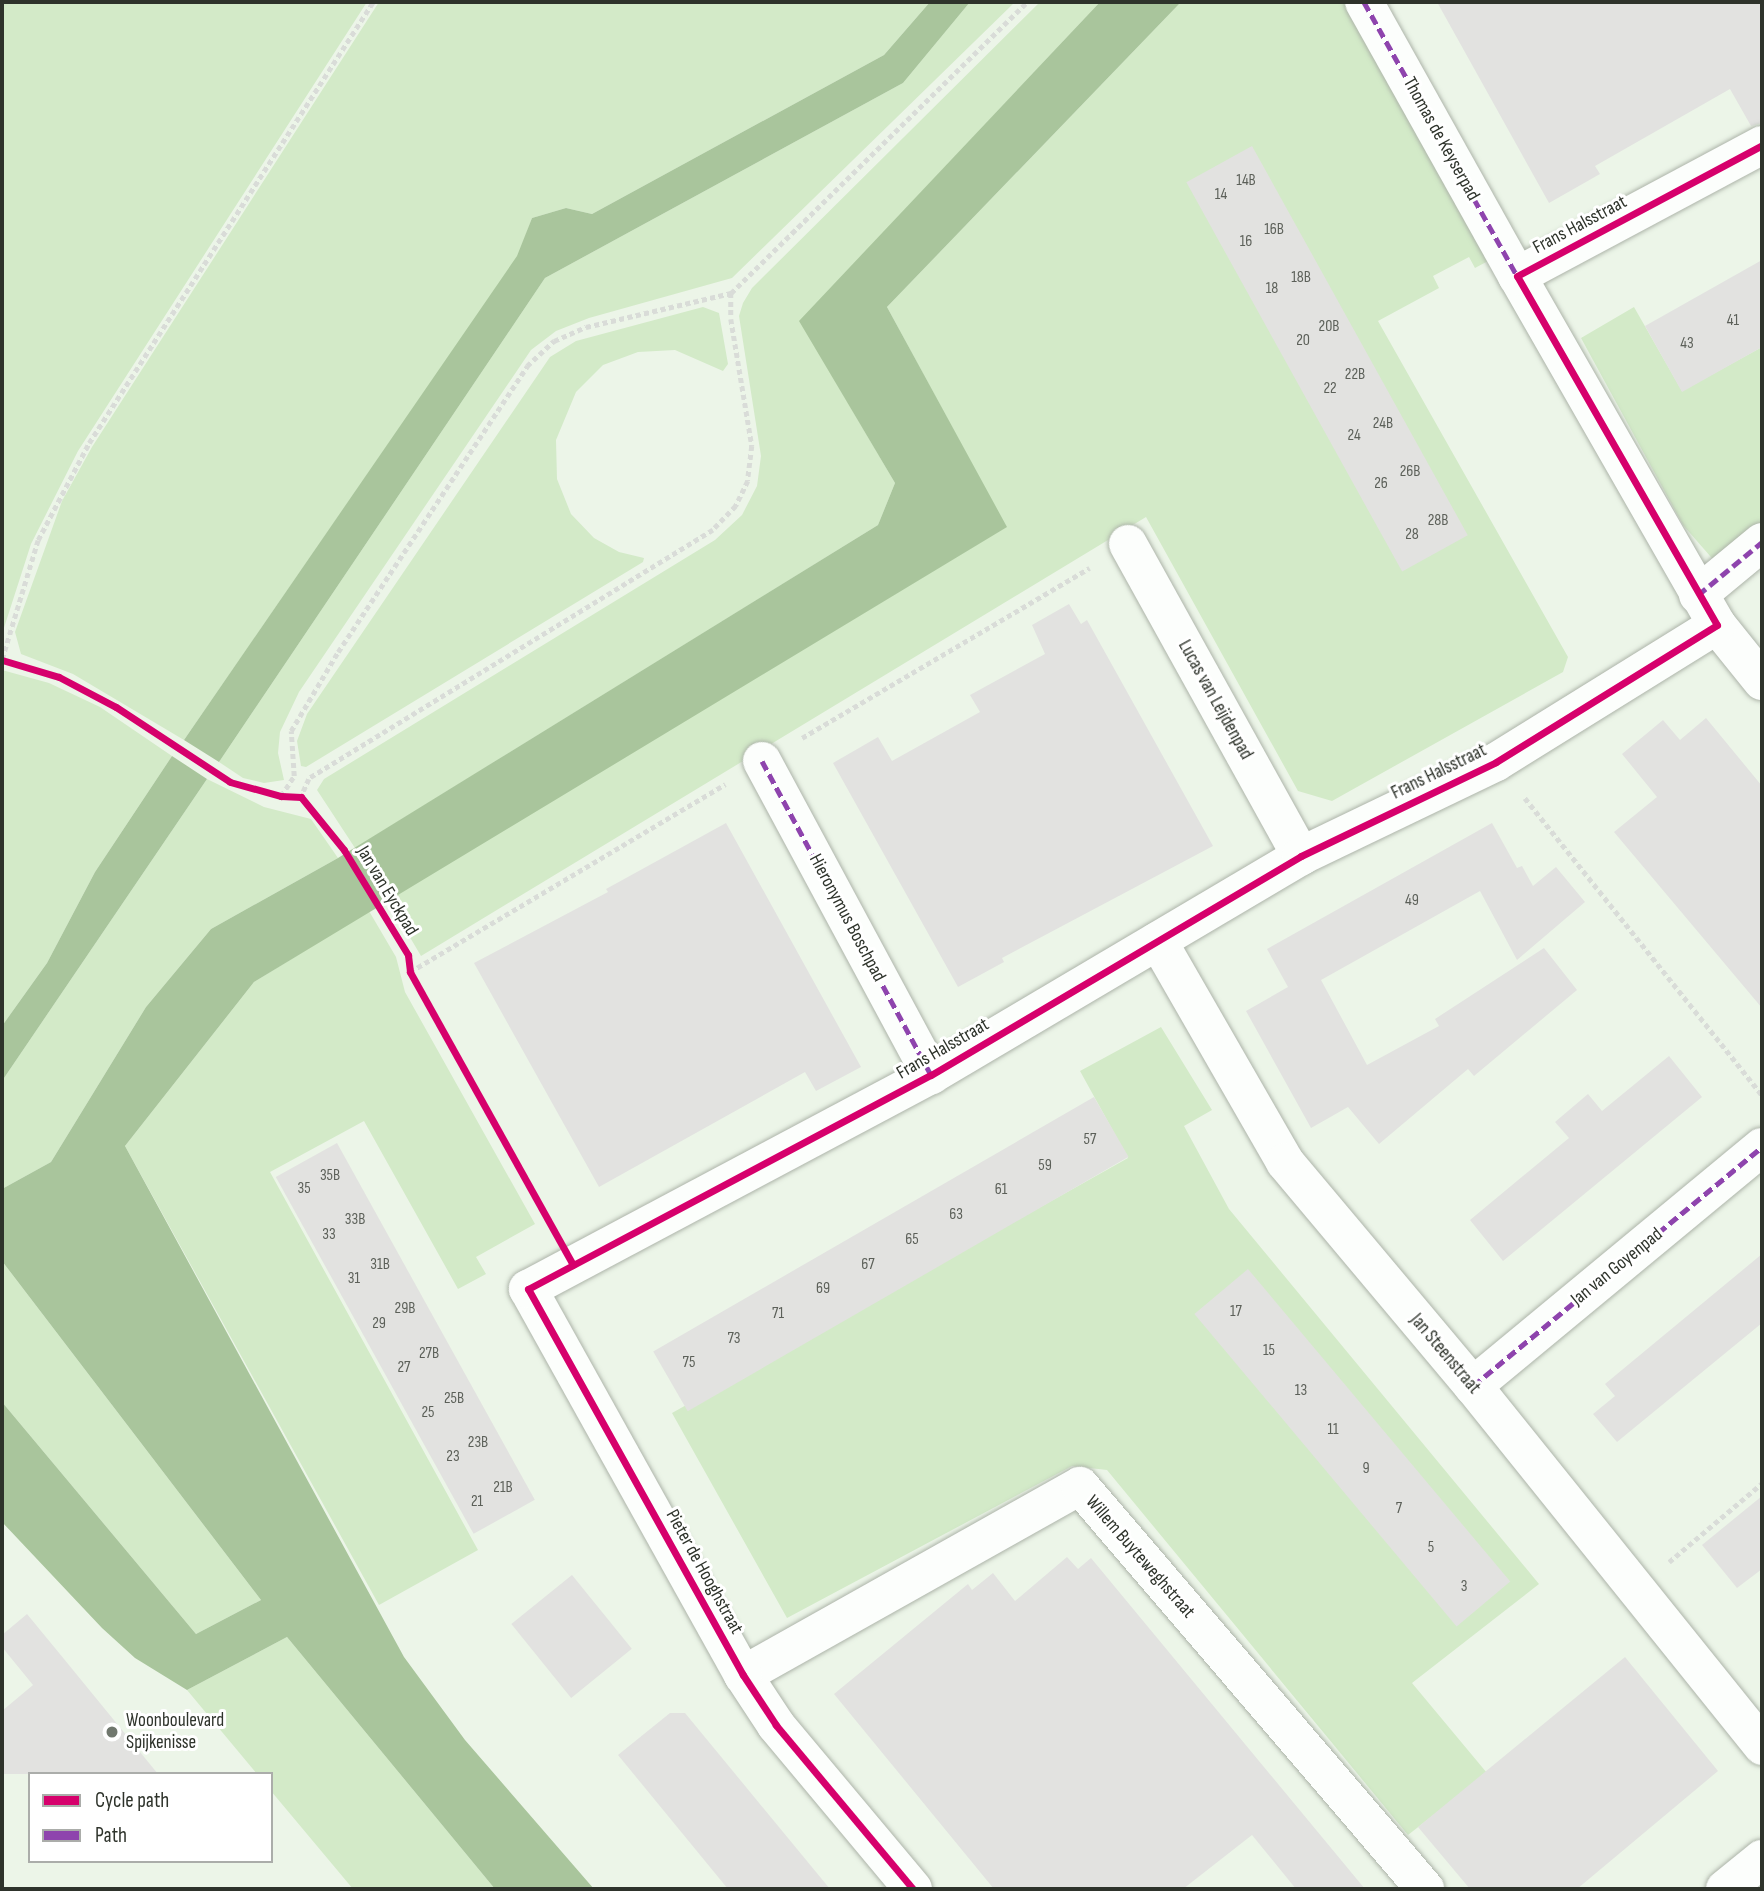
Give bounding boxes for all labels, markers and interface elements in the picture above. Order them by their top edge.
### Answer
street label: Thomas de Keyserpad [1398,73,1484,205]
house number: 14B [1236,171,1256,191]
house number: 14 [1215,185,1227,205]
street label: Frans Halsstraat [1529,191,1631,259]
house number: 16B [1264,220,1284,240]
house number: 16 [1240,232,1252,252]
house number: 18B [1291,268,1311,288]
house number: 18 [1266,279,1278,299]
house number: 41 [1727,311,1739,331]
house number: 20B [1319,317,1339,337]
house number: 20 [1296,331,1310,351]
house number: 43 [1680,334,1694,354]
house number: 22B [1345,365,1365,385]
house number: 22 [1323,379,1337,399]
house number: 24B [1373,414,1393,434]
house number: 24 [1347,426,1361,446]
house number: 26B [1400,462,1420,482]
house number: 26 [1374,474,1388,494]
house number: 28B [1428,511,1448,531]
house number: 28 [1405,525,1419,545]
street label: Lucas van Leijdenpad [1173,636,1257,764]
street label: Frans Halsstraat [1388,739,1490,805]
street label: Jan van Eyckpad [351,842,423,940]
street label: Hieronymus Boschpad [804,850,890,986]
house number: 49 [1405,891,1419,911]
street label: Frans Halsstraat [893,1013,993,1085]
house number: 57 [1084,1130,1096,1150]
house number: 59 [1038,1156,1052,1176]
house number: 35B [320,1166,340,1186]
house number: 35 [297,1179,311,1199]
house number: 61 [995,1180,1007,1200]
house number: 63 [949,1205,963,1225]
house number: 33B [345,1210,365,1230]
street label: Jan van Goyenpad [1567,1223,1667,1311]
house number: 33 [322,1225,336,1245]
house number: 65 [905,1230,919,1250]
house number: 31B [370,1255,390,1275]
house number: 67 [861,1255,875,1275]
house number: 31 [348,1269,360,1289]
house number: 69 [816,1279,830,1299]
house number: 29B [395,1299,415,1319]
house number: 17 [1230,1302,1242,1322]
house number: 71 [772,1304,784,1324]
street label: Jan Steenstraat [1405,1309,1485,1399]
house number: 29 [372,1314,386,1334]
house number: 73 [727,1329,741,1349]
house number: 15 [1263,1341,1275,1361]
house number: 27B [419,1344,439,1364]
house number: 75 [683,1353,695,1373]
house number: 27 [397,1358,411,1378]
house number: 13 [1295,1381,1307,1401]
house number: 25B [444,1389,464,1409]
house number: 25 [421,1403,435,1423]
house number: 11 [1327,1420,1339,1440]
house number: 23B [468,1433,488,1453]
house number: 23 [446,1447,460,1467]
house number: 9 [1362,1459,1370,1479]
house number: 21B [493,1478,513,1498]
street label: Willem Buyteweghstraat [1081,1491,1199,1623]
house number: 21 [471,1492,483,1512]
house number: 7 [1396,1499,1402,1519]
street label: Pieter de Hooghstraat [660,1506,748,1638]
house number: 5 [1428,1538,1434,1558]
house number: 3 [1461,1577,1467,1597]
place label: Woonboulevard Spijkenisse [126,1710,224,1754]
marker: Woonboulevard Spijkenisse [104,1724,120,1740]
legend [28,1772,273,1863]
text: Cycle path [95,1788,169,1813]
text: Path [95,1823,127,1848]

